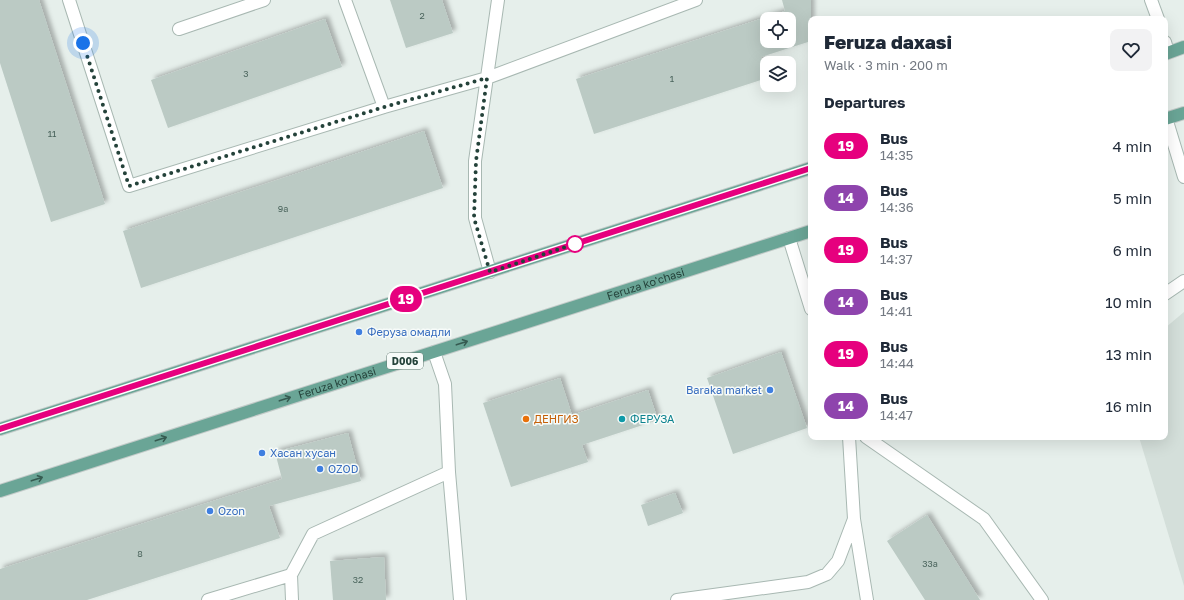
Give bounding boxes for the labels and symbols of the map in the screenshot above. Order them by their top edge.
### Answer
house number: 2 [419,10,425,21]
your location [73,33,93,53]
house number: 3 [243,68,249,79]
house number: 1 [670,73,675,84]
house number: 11 [48,128,57,139]
house number: 9a [278,203,288,214]
unlabelled marker [566,235,584,253]
street label: Feruza ko'chasi [605,265,686,302]
line badge: 19 [388,286,424,312]
place label: Феруза омадли [367,325,451,338]
marker: Феруза омадли [354,327,364,337]
one-way arrow [455,339,468,346]
road number: D006 [387,353,423,369]
street label: Feruza ko'chasi [296,364,378,401]
place label: Baraka market [686,383,762,396]
marker: Baraka market [765,385,775,395]
one-way arrow [278,395,290,403]
place label: ДЕНГИЗ [534,412,579,425]
place label: ФЕРУЗА [630,412,675,425]
marker: ДЕНГИЗ [521,414,531,424]
marker: ФЕРУЗА [617,414,627,424]
one-way arrow [154,435,167,442]
place label: Хасан хусан [270,446,336,459]
marker: Хасан хусан [257,448,267,458]
place label: OZOD [328,462,359,475]
marker: OZOD [315,464,325,474]
one-way arrow [30,475,43,482]
place label: Ozon [218,504,245,517]
marker: Ozon [205,506,215,516]
house number: 8 [137,548,143,559]
house number: 33а [922,558,938,569]
house number: 32 [353,574,363,585]

